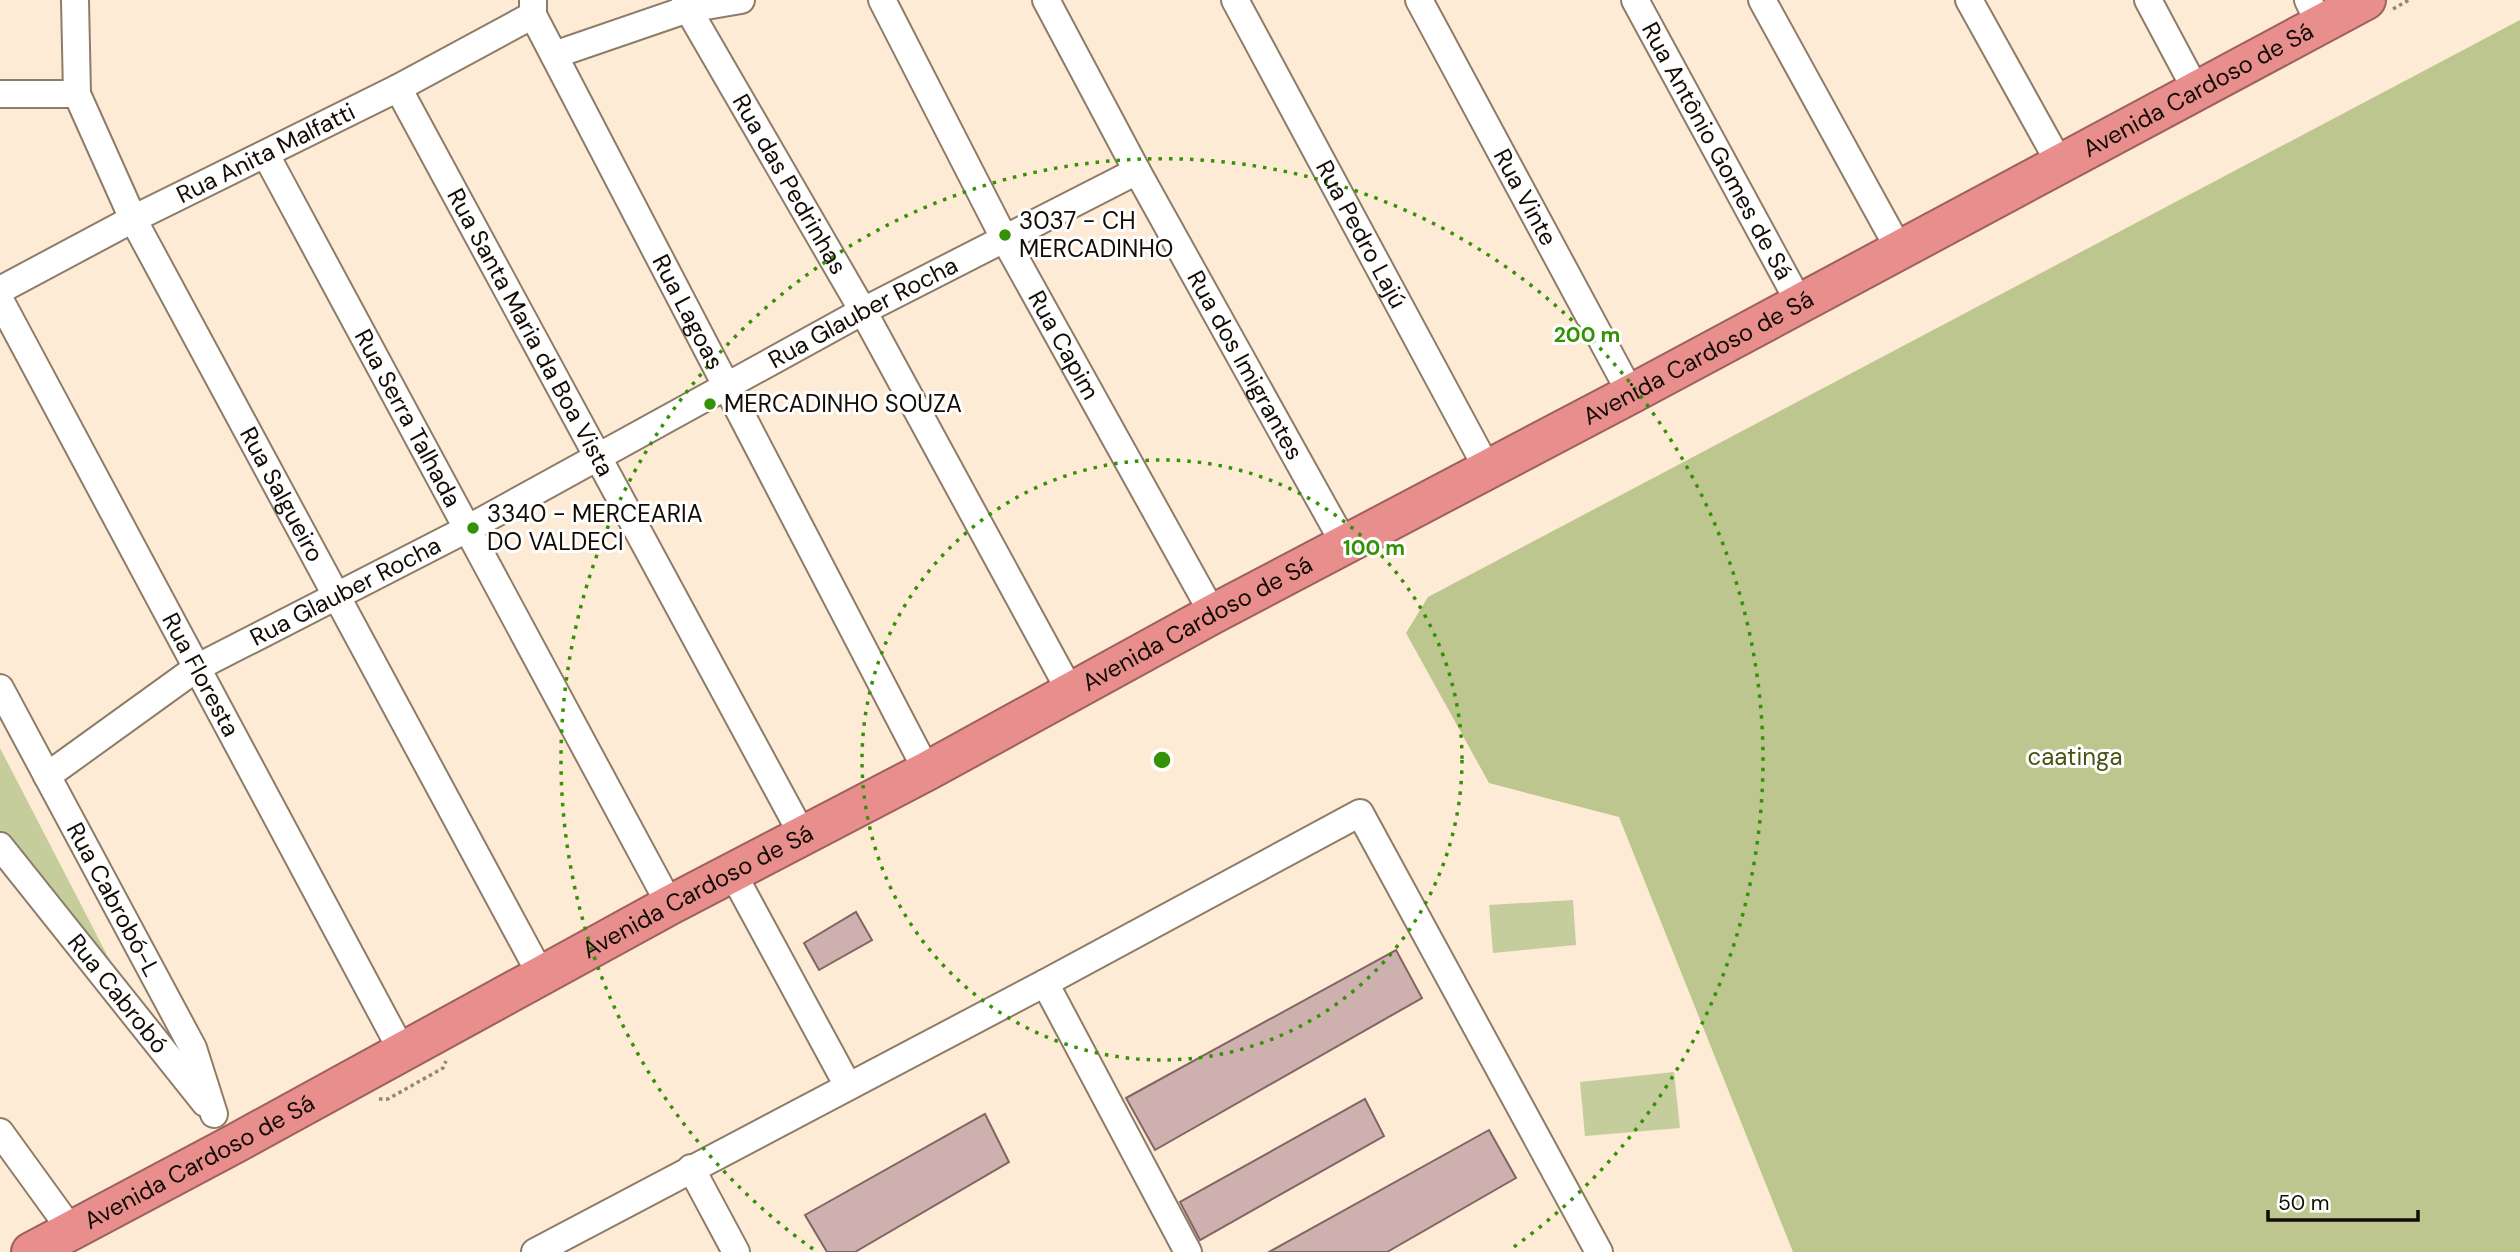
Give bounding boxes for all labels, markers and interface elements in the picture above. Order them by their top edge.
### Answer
street label: Avenida Cardoso de Sá [2077,15,2319,164]
street label: Rua Antônio Gomes de Sá [1635,17,1800,285]
street label: Rua das Pedrinhas [726,88,854,280]
street label: Rua Anita Malfatti [171,96,360,210]
street label: Rua Vinte [1487,143,1564,251]
street label: Rua Pedro Lajú [1309,155,1414,313]
street label: Rua Santa Maria da Boa Vista [440,183,621,482]
place label: 3037 - CH MERCADINHO [1019,205,1173,264]
marker: 3037 - CH MERCADINHO [997,227,1013,243]
street label: Rua Lagoas [646,249,731,375]
street label: Rua Glauber Rocha [763,249,963,375]
street label: Rua dos Imigrantes [1180,265,1311,465]
street label: Avenida Cardoso de Sá [1577,283,1819,432]
street label: Rua Capim [1021,285,1107,405]
text: 200 m [1554,321,1620,349]
street label: Rua Serra Talhada [348,324,469,512]
place label: MERCADINHO SOUZA [724,388,962,419]
marker: MERCADINHO SOUZA [702,396,718,412]
street label: Rua Salgueiro [233,421,331,567]
place label: 3340 - MERCEARIA DO VALDECI [487,498,703,557]
marker: 3340 - MERCEARIA DO VALDECI [465,520,481,536]
street label: Rua Glauber Rocha [245,529,446,653]
text: 100 m [1343,534,1405,562]
street label: Avenida Cardoso de Sá [1077,548,1318,698]
street label: Rua Floresta [155,607,247,742]
park label: caatinga [2028,741,2122,772]
centre of rings [1150,748,1174,772]
street label: Rua Cabrobó-L [60,817,168,982]
street label: Avenida Cardoso de Sá [577,817,818,965]
street label: Rua Cabrobó [61,927,175,1060]
street label: Avenida Cardoso de Sá [79,1087,320,1236]
scale bar [2268,1178,2418,1222]
text: 50 m [2278,1189,2329,1217]

